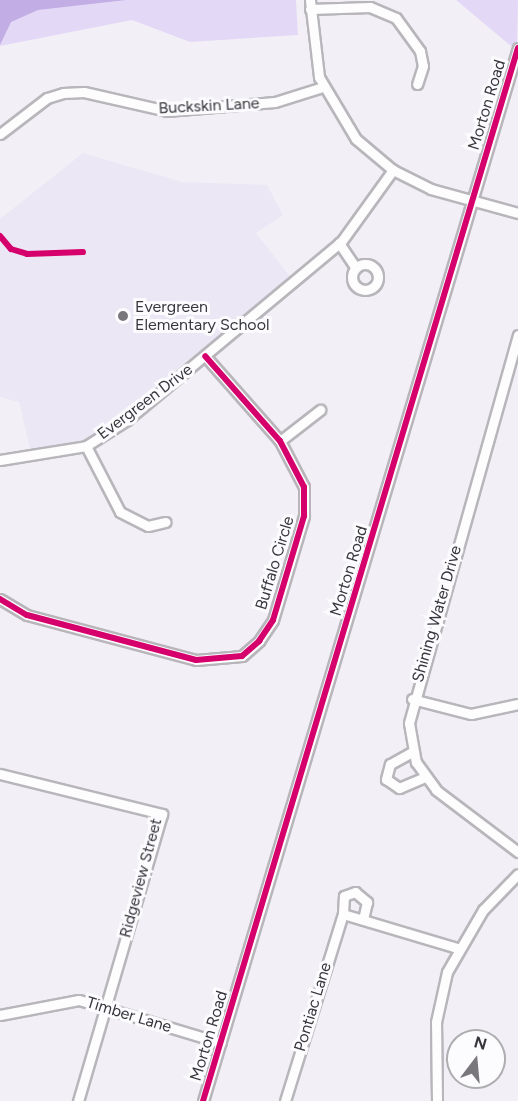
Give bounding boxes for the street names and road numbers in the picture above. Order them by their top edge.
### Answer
street label: Morton Road [464,58,510,152]
street label: Buckskin Lane [158,94,260,118]
street label: Evergreen Drive [94,360,196,444]
street label: Buffalo Circle [252,514,298,612]
street label: Morton Road [326,524,372,618]
street label: Shining Water Drive [408,543,466,685]
street label: Ridgeview Street [116,816,166,940]
street label: Pontiac Lane [290,960,336,1054]
street label: Morton Road [186,989,232,1083]
street label: Timber Lane [84,993,174,1037]

